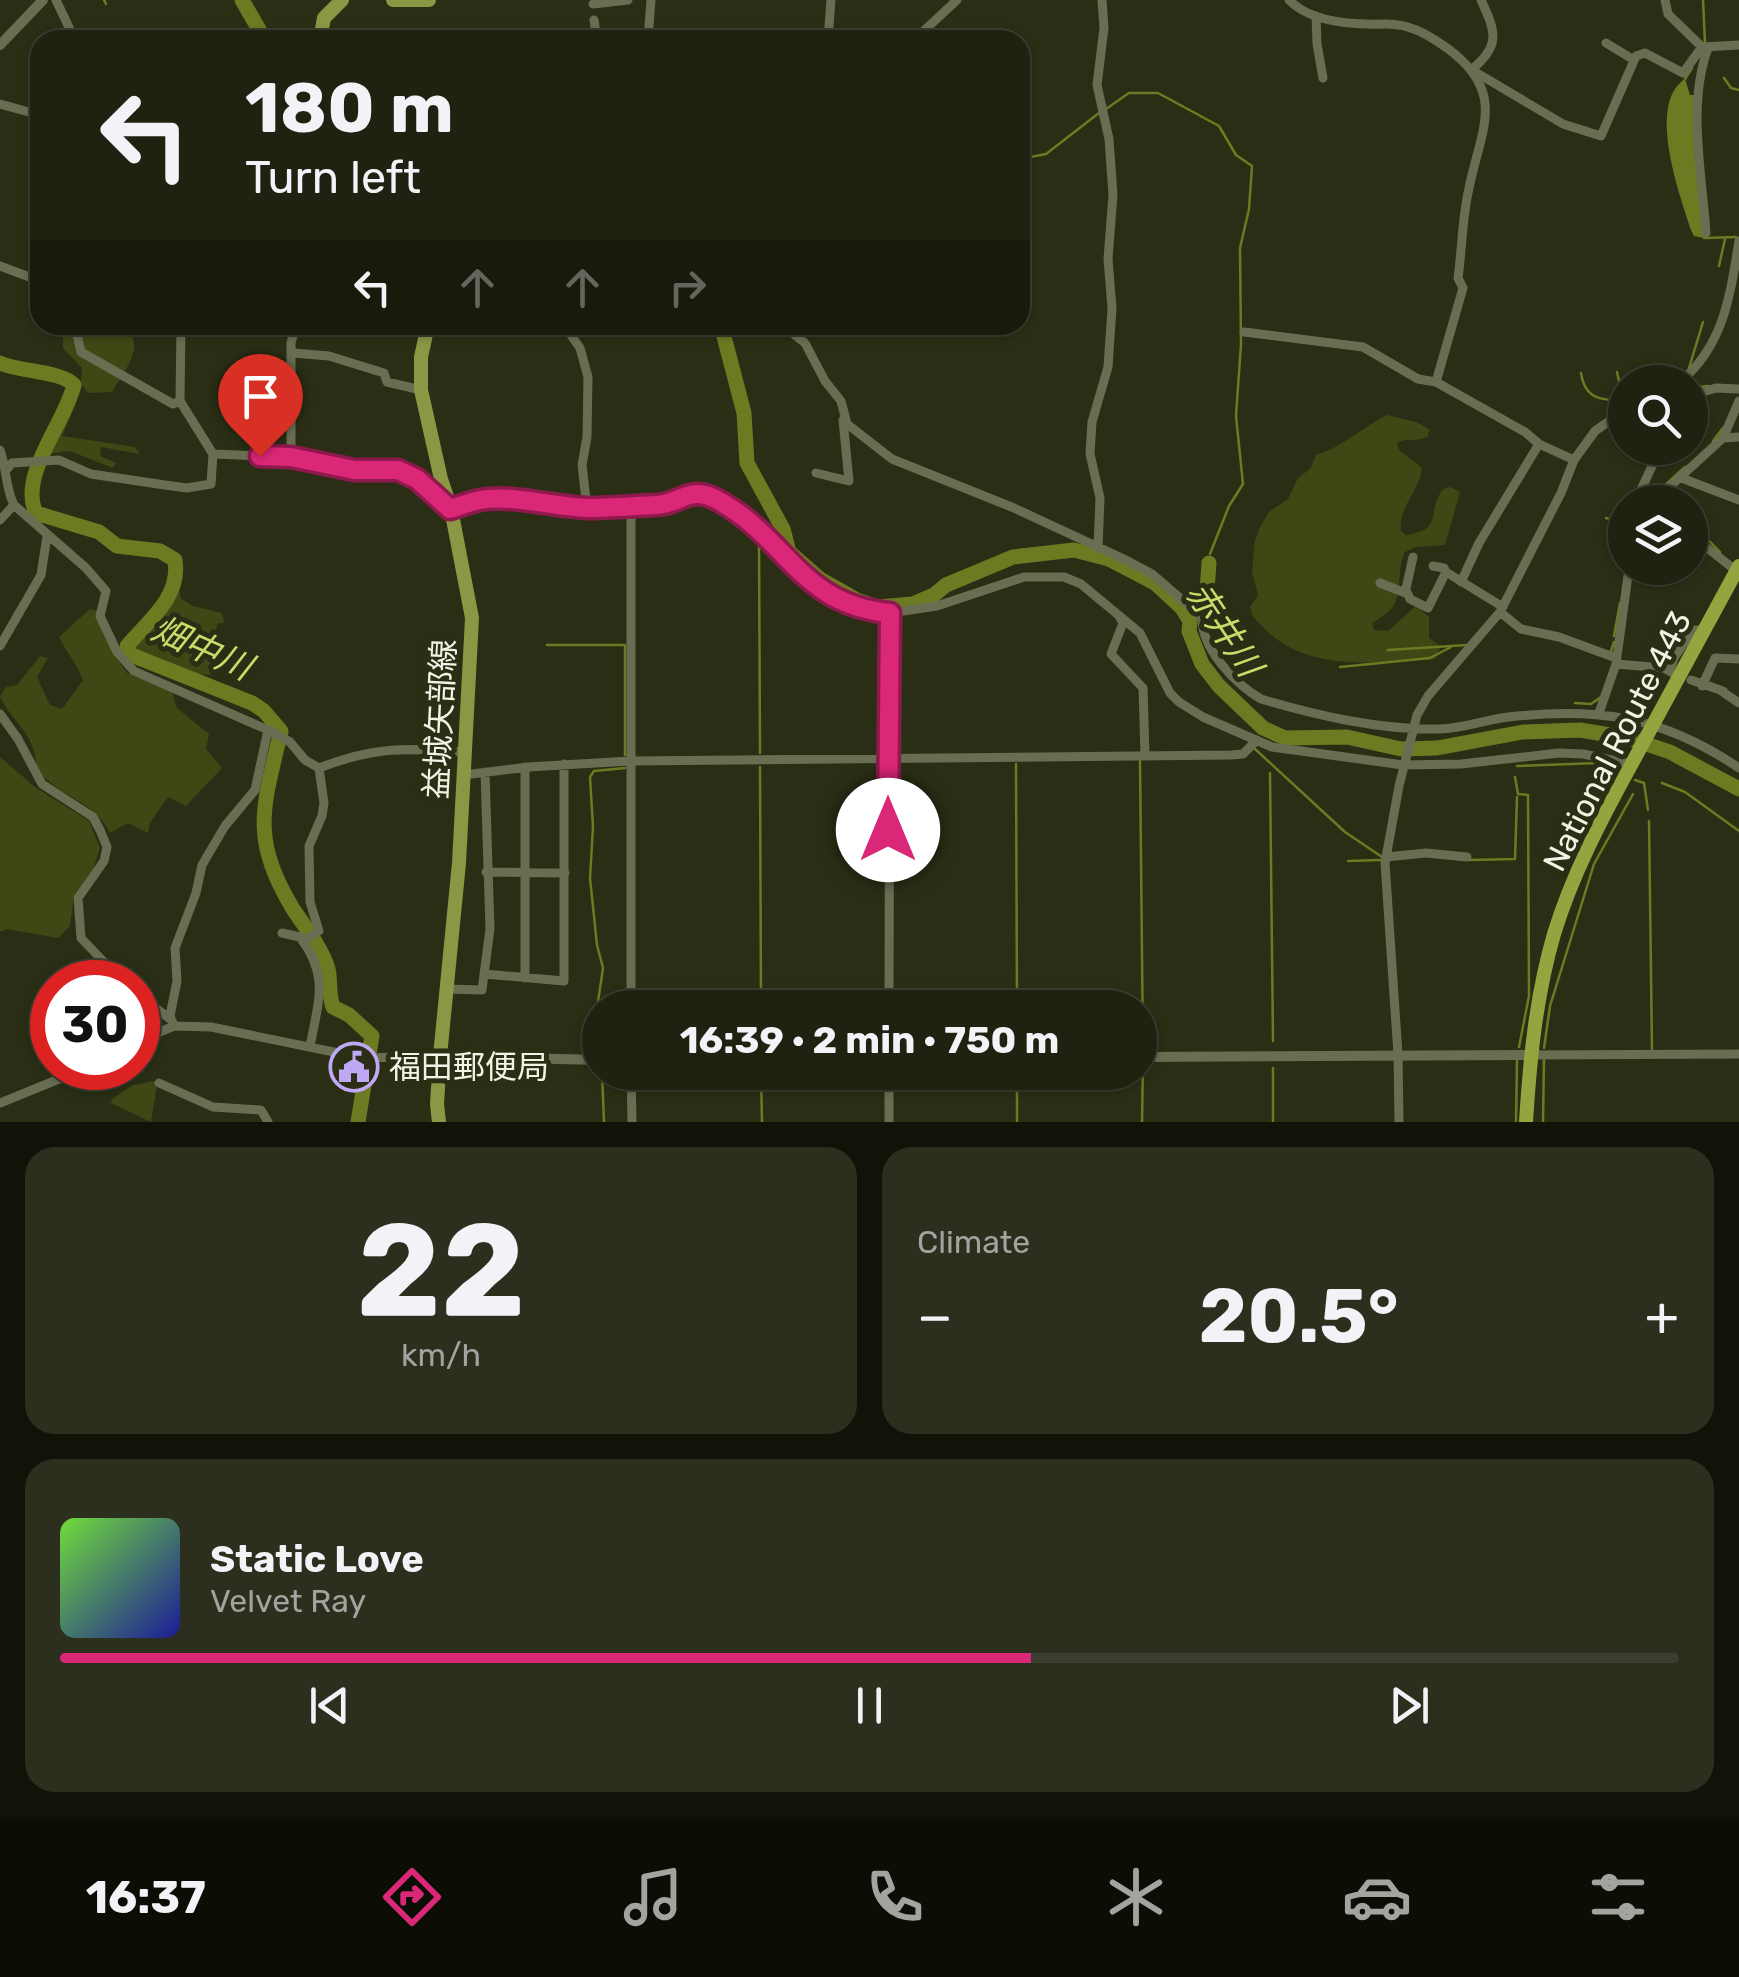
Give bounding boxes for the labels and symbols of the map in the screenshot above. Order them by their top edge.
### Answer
pin [218,354,303,457]
water label: 赤井川 [1177,574,1273,688]
street label: National Route 443 [1535,605,1699,877]
water label: 畑中川 [145,607,262,690]
street label: 益城矢部線 [417,638,463,800]
position arrow [836,778,940,882]
speed limit sign: 30 [30,960,160,1090]
public building icon: 福田郵便局 [328,1041,380,1093]
place label: 福田郵便局 [389,1048,549,1086]

